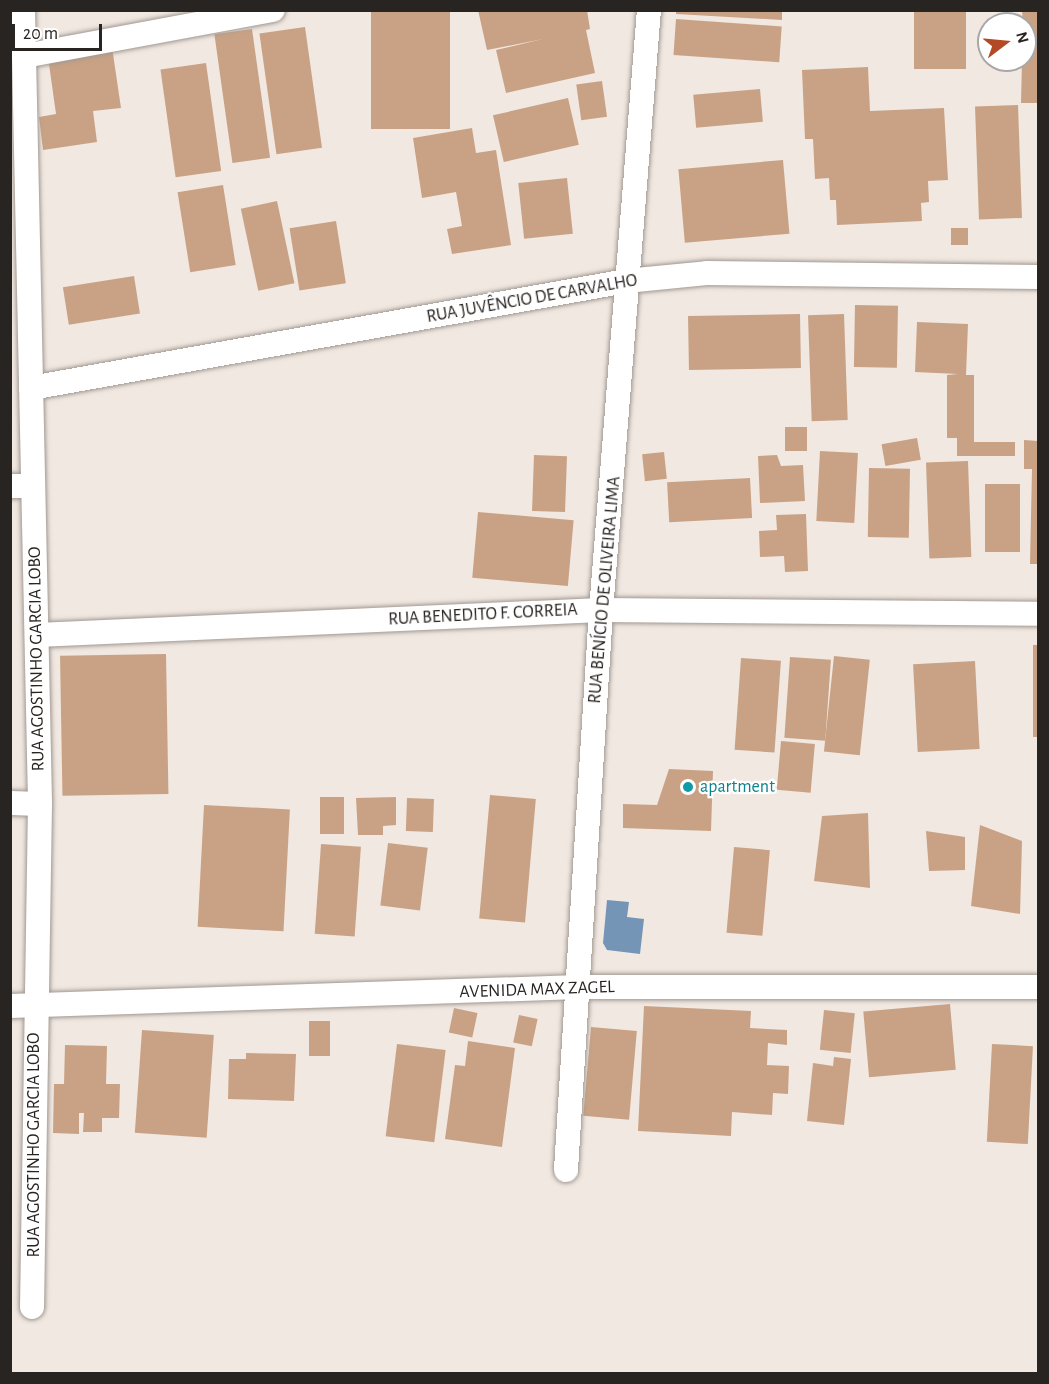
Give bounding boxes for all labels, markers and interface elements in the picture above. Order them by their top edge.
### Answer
scale bar [15,12,105,50]
north arrow [977,12,1037,72]
text: 20 m [23,25,58,43]
text: N [1013,30,1032,45]
street label: RUA JUVÊNCIO DE CARVALHO [425,270,639,328]
street label: RUA BENÍCIO DE OLIVEIRA LIMA [584,475,626,705]
street label: RUA AGOSTINHO GARCIA LOBO [24,546,50,772]
street label: RUA BENEDITO F. CORREIA [388,599,578,631]
place label: apartment [700,776,775,798]
marker: apartment [681,780,695,794]
street label: AVENIDA MAX ZAGEL [459,976,615,1004]
street label: RUA AGOSTINHO GARCIA LOBO [23,1033,45,1257]

